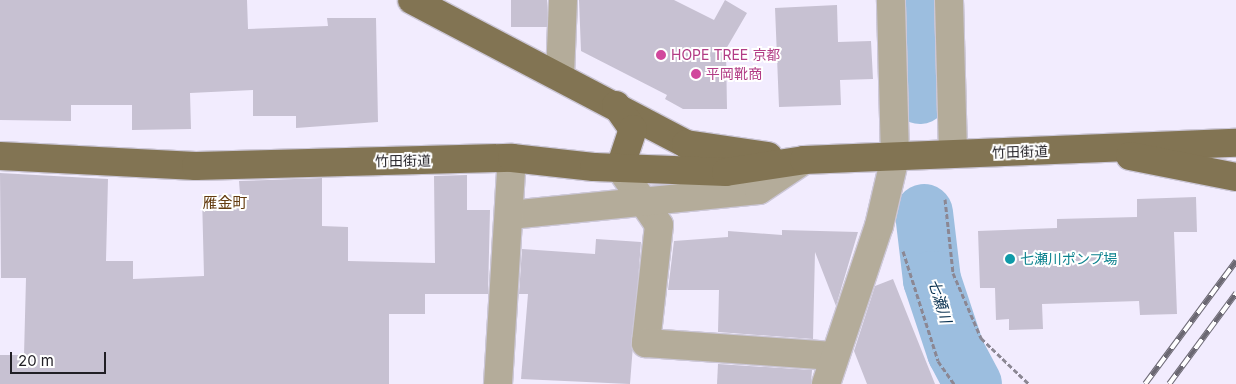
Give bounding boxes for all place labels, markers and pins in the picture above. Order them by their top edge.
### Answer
place label: HOPE TREE 京都 [671,47,780,63]
marker: HOPE TREE 京都 [655,49,667,61]
place label: 平岡靴商 [706,66,762,82]
marker: 平岡靴商 [690,68,702,80]
place label: 七瀬川ポンプ場 [1020,251,1118,267]
marker: 七瀬川ポンプ場 [1004,253,1016,265]

